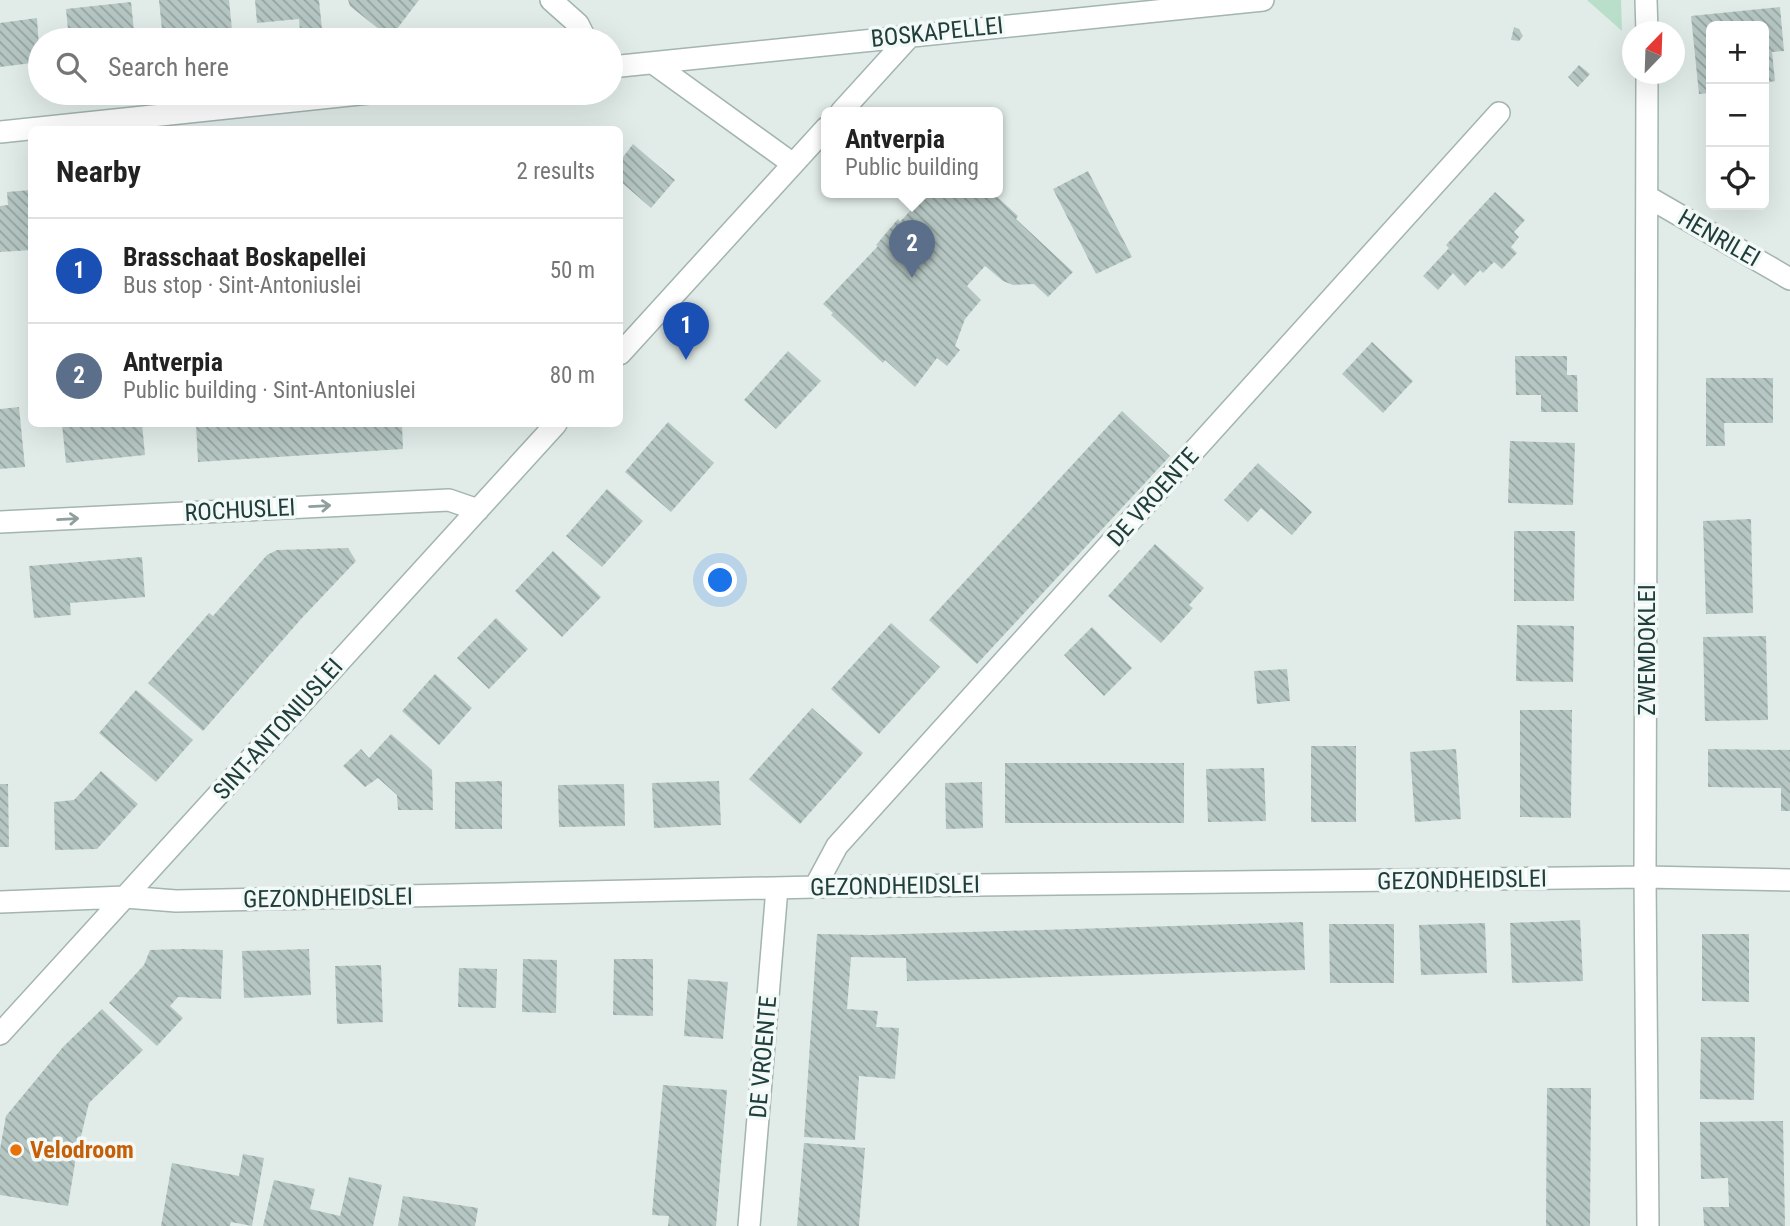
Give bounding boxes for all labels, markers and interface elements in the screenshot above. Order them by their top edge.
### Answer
street label: BOSKAPELLEI [869,11,1005,53]
north arrow [1622,21,1685,84]
map controls [1706,21,1769,210]
button: + [1706,21,1769,84]
search box [28,28,623,105]
icon: search [52,48,90,86]
text: Search here [108,52,229,82]
button: − [1706,84,1769,147]
popup [821,107,1003,198]
text: Antverpia [845,124,945,154]
button: locate [1706,147,1769,210]
text: Nearby [56,154,141,189]
text: Public building [845,154,979,181]
text: 2 results [517,158,595,185]
street label: HENRILEI [1673,203,1765,273]
pin: 2 [889,220,935,278]
text: Brasschaat Boskapellei [123,242,366,272]
text: 1 [73,257,85,284]
text: 50 m [550,257,595,284]
text: Bus stop · Sint-Antoniuslei [123,272,361,299]
pin: 1 [663,302,709,360]
text: Antverpia [123,347,223,377]
text: 2 [73,362,85,389]
text: 80 m [550,362,595,389]
text: Public building · Sint-Antoniuslei [123,377,416,404]
street label: DE VROENTE [1102,442,1204,552]
street label: ROCHUSLEI [184,493,296,527]
one-way arrow [308,500,331,513]
one-way arrow [56,512,79,525]
your location [703,563,737,597]
street label: ZWEMDOKLEI [1633,584,1661,716]
street label: SINT-ANTONIUSLEI [207,653,349,805]
street label: GEZONDHEIDSLEI [1377,865,1547,895]
street label: GEZONDHEIDSLEI [810,871,980,901]
street label: GEZONDHEIDSLEI [243,883,413,913]
street label: DE VROENTE [744,995,782,1119]
place label: Velodroom [30,1136,134,1164]
marker: Velodroom [8,1142,24,1158]

